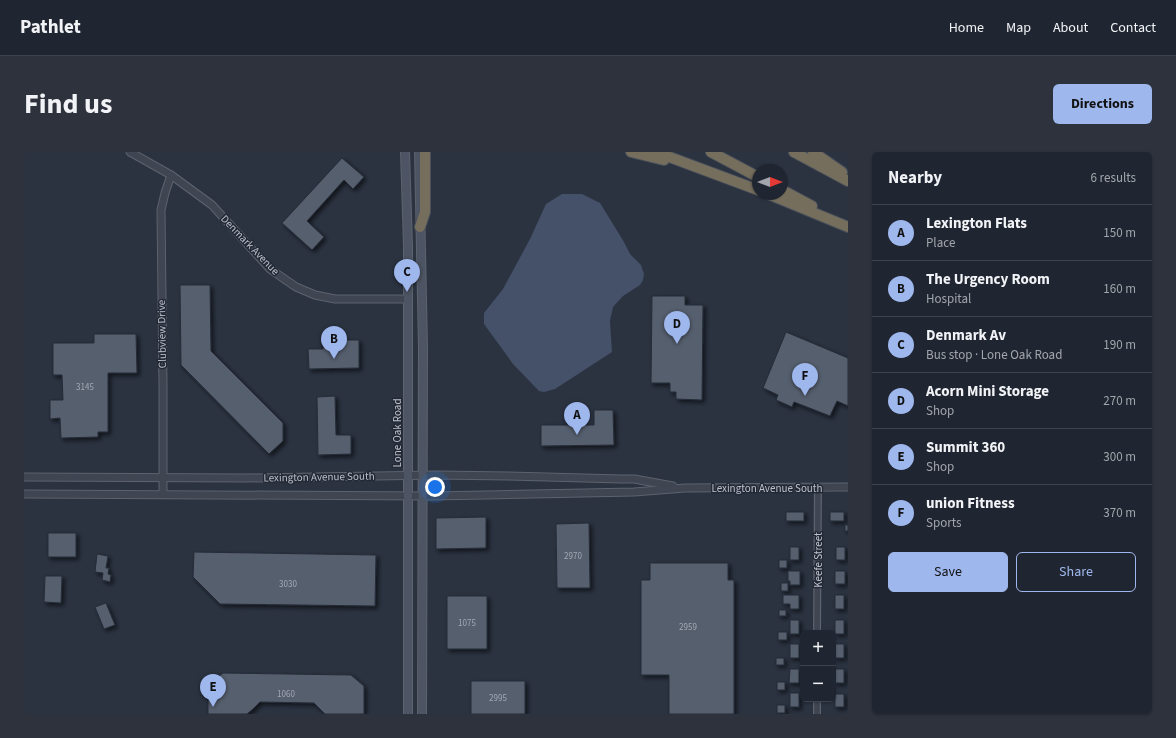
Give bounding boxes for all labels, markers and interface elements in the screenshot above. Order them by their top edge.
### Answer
text: Pathlet [20,14,81,41]
text: Home [949,18,984,38]
text: Map [1006,18,1031,38]
text: About [1053,18,1088,38]
text: Contact [1110,18,1156,38]
text: Find us [24,84,112,124]
button: Directions [1053,84,1152,124]
north arrow [752,164,788,200]
text: Nearby [888,166,942,190]
text: 6 results [1091,169,1136,187]
street label: Denmark Avenue [217,212,283,279]
text: Lexington Flats [926,213,1027,234]
text: A [897,224,905,242]
text: 150 m [1103,224,1136,242]
text: Place [926,234,955,252]
pin: C [394,259,420,292]
text: The Urgency Room [926,269,1050,290]
text: B [897,280,905,298]
text: 160 m [1103,280,1136,298]
text: Hospital [926,290,971,308]
street label: Clubview Drive [154,299,170,368]
pin: D [664,311,690,344]
text: Denmark Av [926,325,1006,346]
pin: B [321,326,347,359]
text: C [897,336,905,354]
text: 190 m [1103,336,1136,354]
text: Bus stop · Lone Oak Road [926,346,1062,364]
pin: F [792,363,818,396]
house number: 3145 [76,381,94,394]
text: Acorn Mini Storage [926,381,1049,402]
text: D [897,392,905,410]
text: 270 m [1103,392,1136,410]
street label: Lone Oak Road [390,399,405,467]
pin: A [564,402,590,435]
text: Shop [926,402,954,420]
text: Summit 360 [926,437,1005,458]
text: E [897,448,905,466]
text: 300 m [1103,448,1136,466]
text: Shop [926,458,954,476]
street label: Lexington Avenue South [263,469,375,485]
your location [425,477,445,497]
street label: Lexington Avenue South [711,481,823,496]
text: union Fitness [926,493,1015,514]
text: F [898,504,904,522]
text: 370 m [1103,504,1136,522]
text: Sports [926,514,961,532]
street label: Keefe Street [811,532,826,588]
house number: 2970 [564,550,582,563]
button: Save [888,552,1008,592]
button: Share [1016,552,1136,592]
house number: 3030 [279,578,297,591]
house number: 1075 [458,617,476,630]
house number: 2959 [679,621,697,634]
map controls [800,630,836,702]
button: + [800,630,836,666]
button: − [800,666,836,702]
pin: E [200,674,226,707]
house number: 1060 [277,688,295,701]
house number: 2995 [489,692,507,705]

